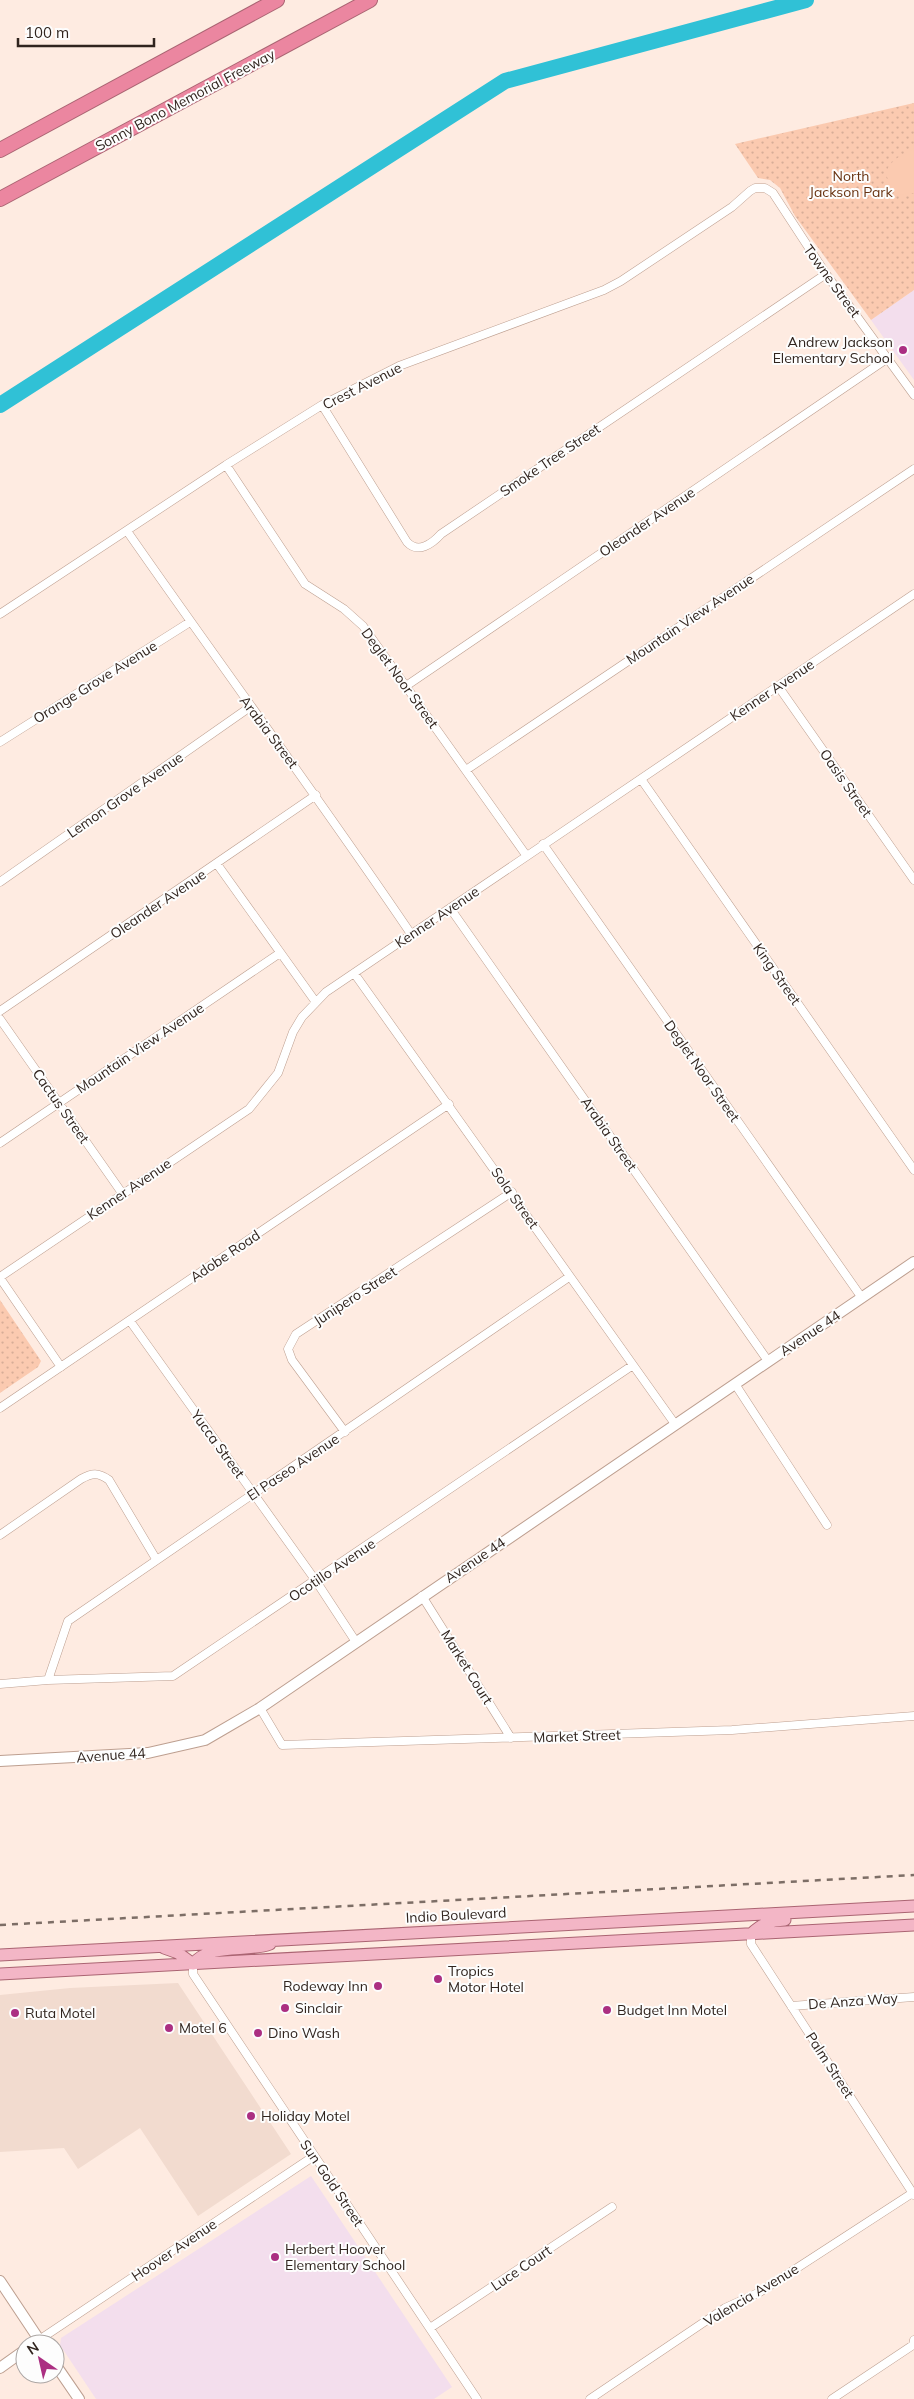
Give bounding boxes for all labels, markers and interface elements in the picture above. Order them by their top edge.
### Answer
scale bar [18,15,154,47]
text: 100 m [25,23,69,42]
street label: Sonny Bono Memorial Freeway [92,45,278,155]
park label: North Jackson Park [809,167,893,201]
street label: Towne Street [800,241,865,321]
place label: Andrew Jackson Elementary School [773,333,893,367]
marker: Andrew Jackson Elementary School [897,344,909,356]
street label: Crest Avenue [319,358,405,414]
street label: Smoke Tree Street [496,420,604,500]
street label: Oleander Avenue [596,483,698,561]
street label: Mountain View Avenue [623,570,757,668]
street label: Deglet Noor Street [357,624,443,732]
street label: Orange Grove Avenue [30,637,160,727]
street label: Kenner Avenue [726,655,818,725]
street label: Arabia Street [236,692,302,772]
street label: Oasis Street [816,746,876,821]
street label: Lemon Grove Avenue [63,748,187,842]
street label: Oleander Avenue [107,865,209,943]
street label: Kenner Avenue [391,882,483,952]
street label: King Street [749,940,805,1008]
street label: Mountain View Avenue [73,999,207,1097]
street label: Deglet Noor Street [660,1017,744,1125]
street label: Cactus Street [29,1065,93,1147]
street label: Arabia Street [577,1094,641,1175]
street label: Kenner Avenue [83,1154,175,1224]
street label: Sola Street [487,1164,543,1232]
street label: Adobe Road [187,1226,263,1286]
street label: Junipero Street [310,1262,400,1330]
street label: Avenue 44 [776,1306,844,1360]
street label: Yucca Street [187,1406,249,1482]
street label: El Paseo Avenue [243,1430,343,1504]
street label: Avenue 44 [441,1533,509,1587]
street label: Ocotillo Avenue [285,1534,379,1606]
street label: Market Court [437,1627,497,1708]
street label: Market Street [533,1725,621,1747]
street label: Avenue 44 [76,1744,147,1766]
street label: Indio Boulevard [405,1903,507,1927]
place label: Tropics Motor Hotel [448,1962,524,1996]
marker: Tropics Motor Hotel [432,1973,444,1985]
place label: Rodeway Inn [283,1977,368,1995]
marker: Rodeway Inn [372,1980,384,1992]
street label: De Anza Way [807,1989,899,2013]
place label: Sinclair [295,1999,343,2017]
place label: Budget Inn Motel [617,2001,727,2019]
marker: Sinclair [279,2002,291,2014]
place label: Ruta Motel [25,2004,95,2022]
marker: Budget Inn Motel [601,2004,613,2016]
marker: Ruta Motel [9,2007,21,2019]
place label: Motel 6 [179,2019,227,2037]
marker: Motel 6 [163,2022,175,2034]
place label: Dino Wash [268,2024,340,2042]
marker: Dino Wash [252,2027,264,2039]
street label: Palm Street [802,2029,858,2102]
place label: Holiday Motel [261,2107,350,2125]
marker: Holiday Motel [245,2110,257,2122]
street label: Sun Gold Street [296,2136,368,2230]
street label: Hoover Avenue [128,2215,220,2285]
place label: Herbert Hoover Elementary School [285,2240,405,2274]
street label: Luce Court [487,2241,555,2295]
marker: Herbert Hoover Elementary School [269,2251,281,2263]
street label: Valencia Avenue [700,2260,802,2330]
north arrow [15,2334,65,2384]
text: N [23,2338,42,2359]

